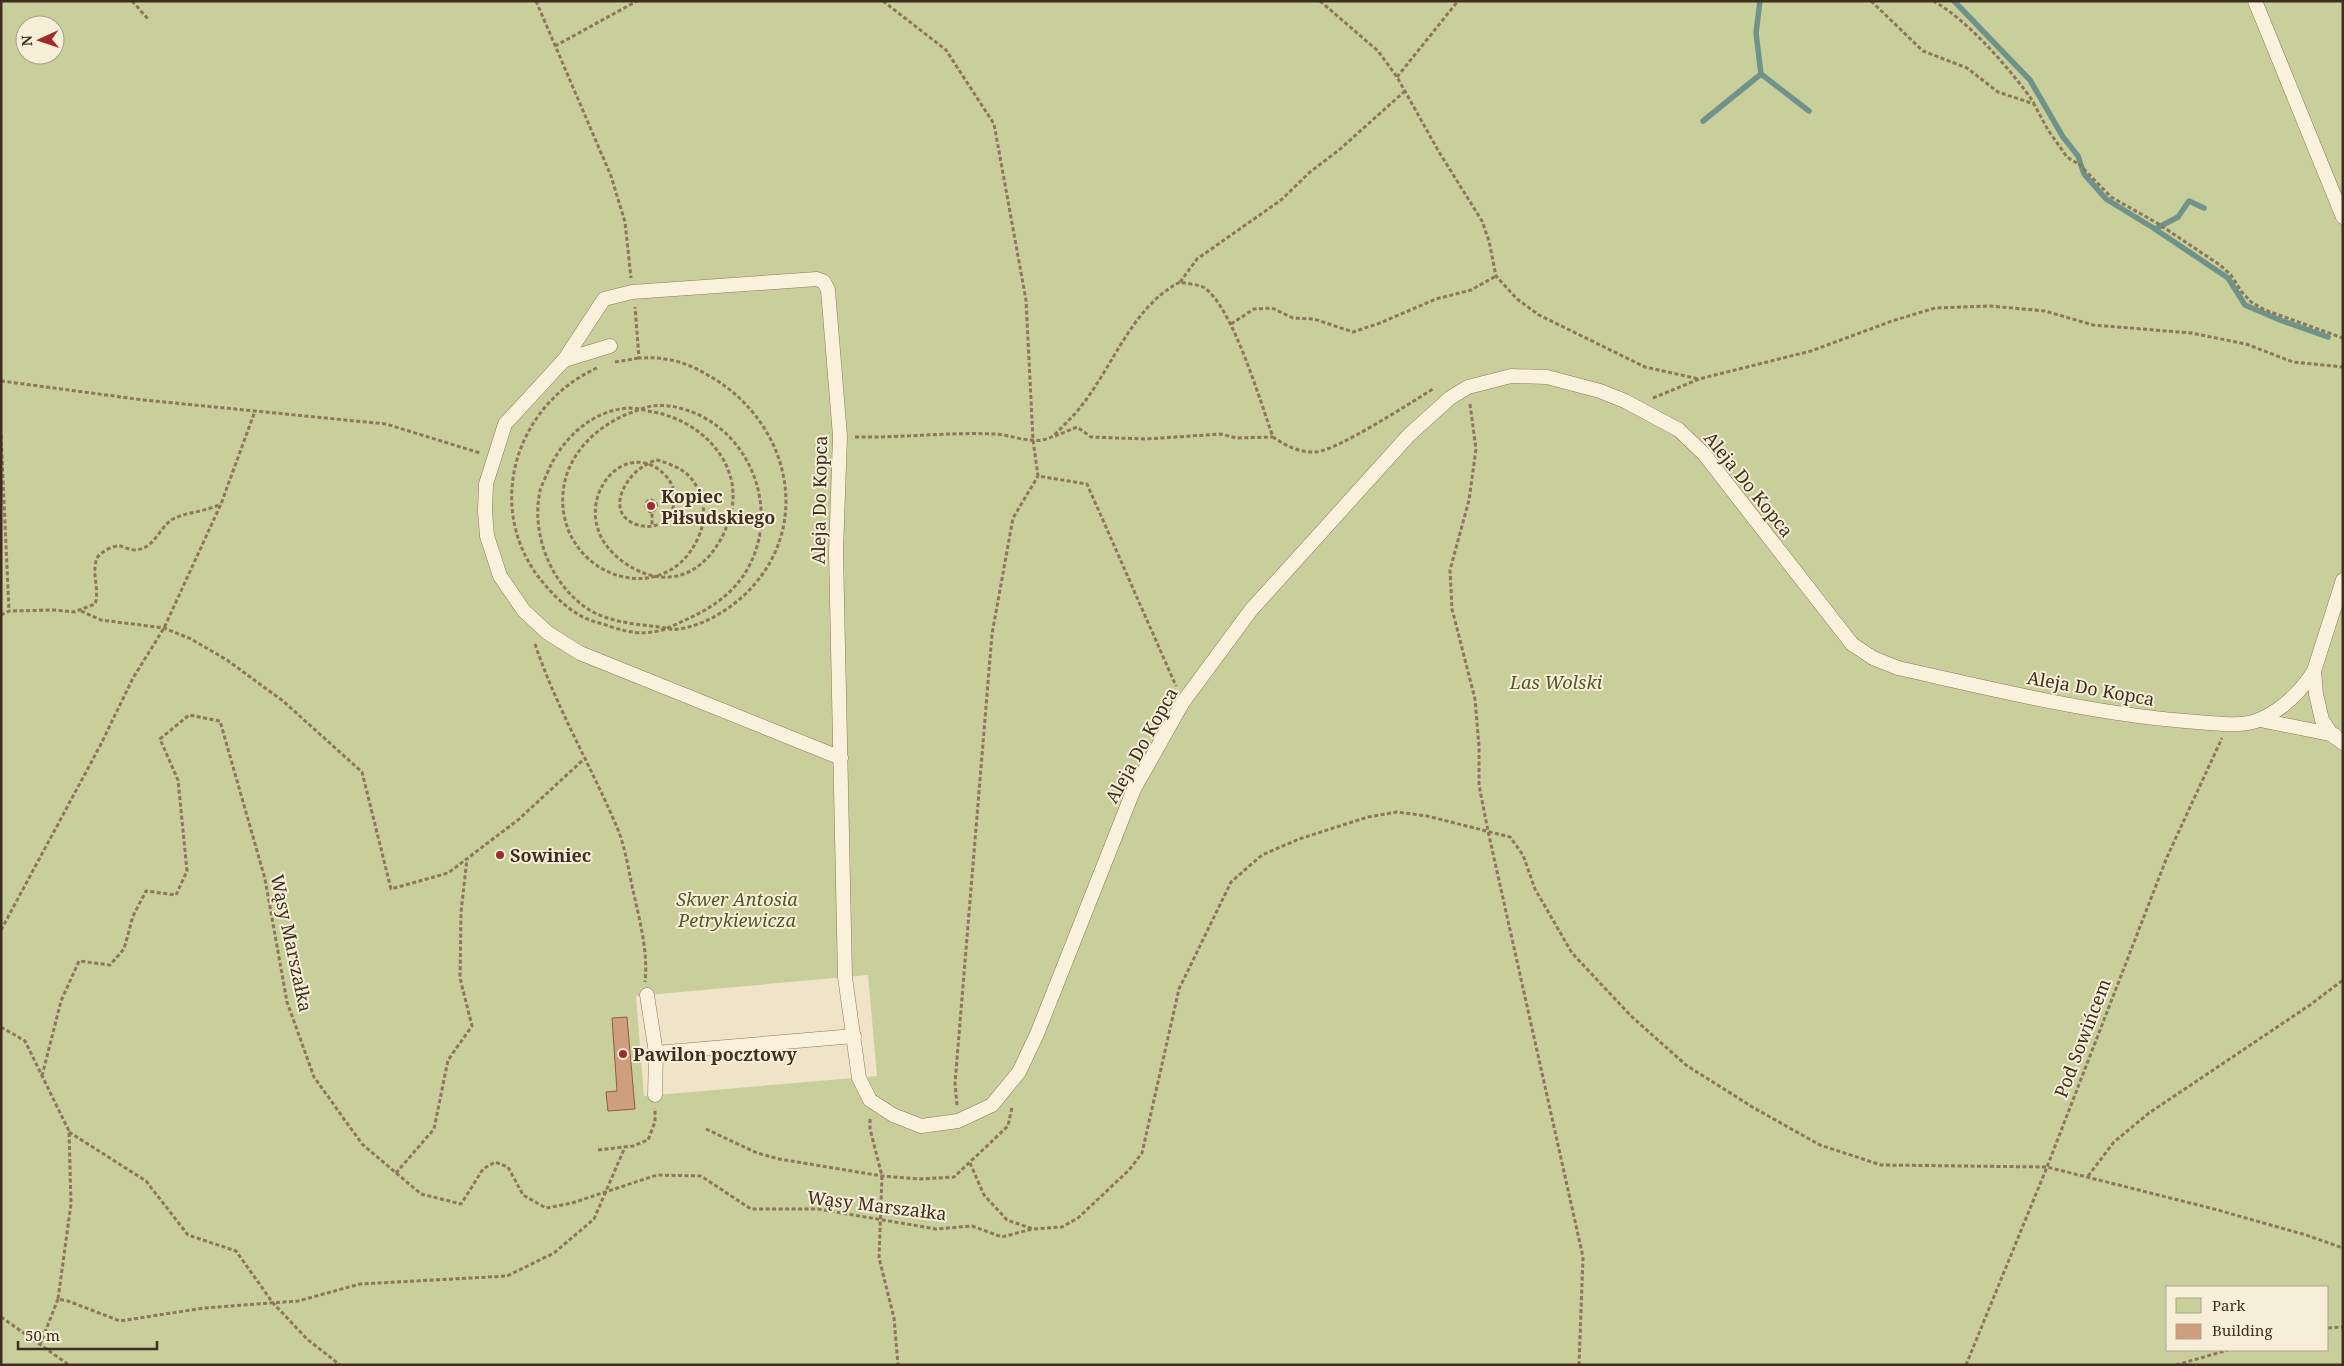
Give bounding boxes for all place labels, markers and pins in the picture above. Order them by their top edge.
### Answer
place label: Kopiec Piłsudskiego [661,484,775,529]
marker: Kopiec Piłsudskiego [645,500,657,512]
place label: Sowiniec [510,843,591,867]
marker: Sowiniec [494,849,506,861]
place label: Pawilon pocztowy [633,1042,798,1066]
marker: Pawilon pocztowy [617,1048,629,1060]

